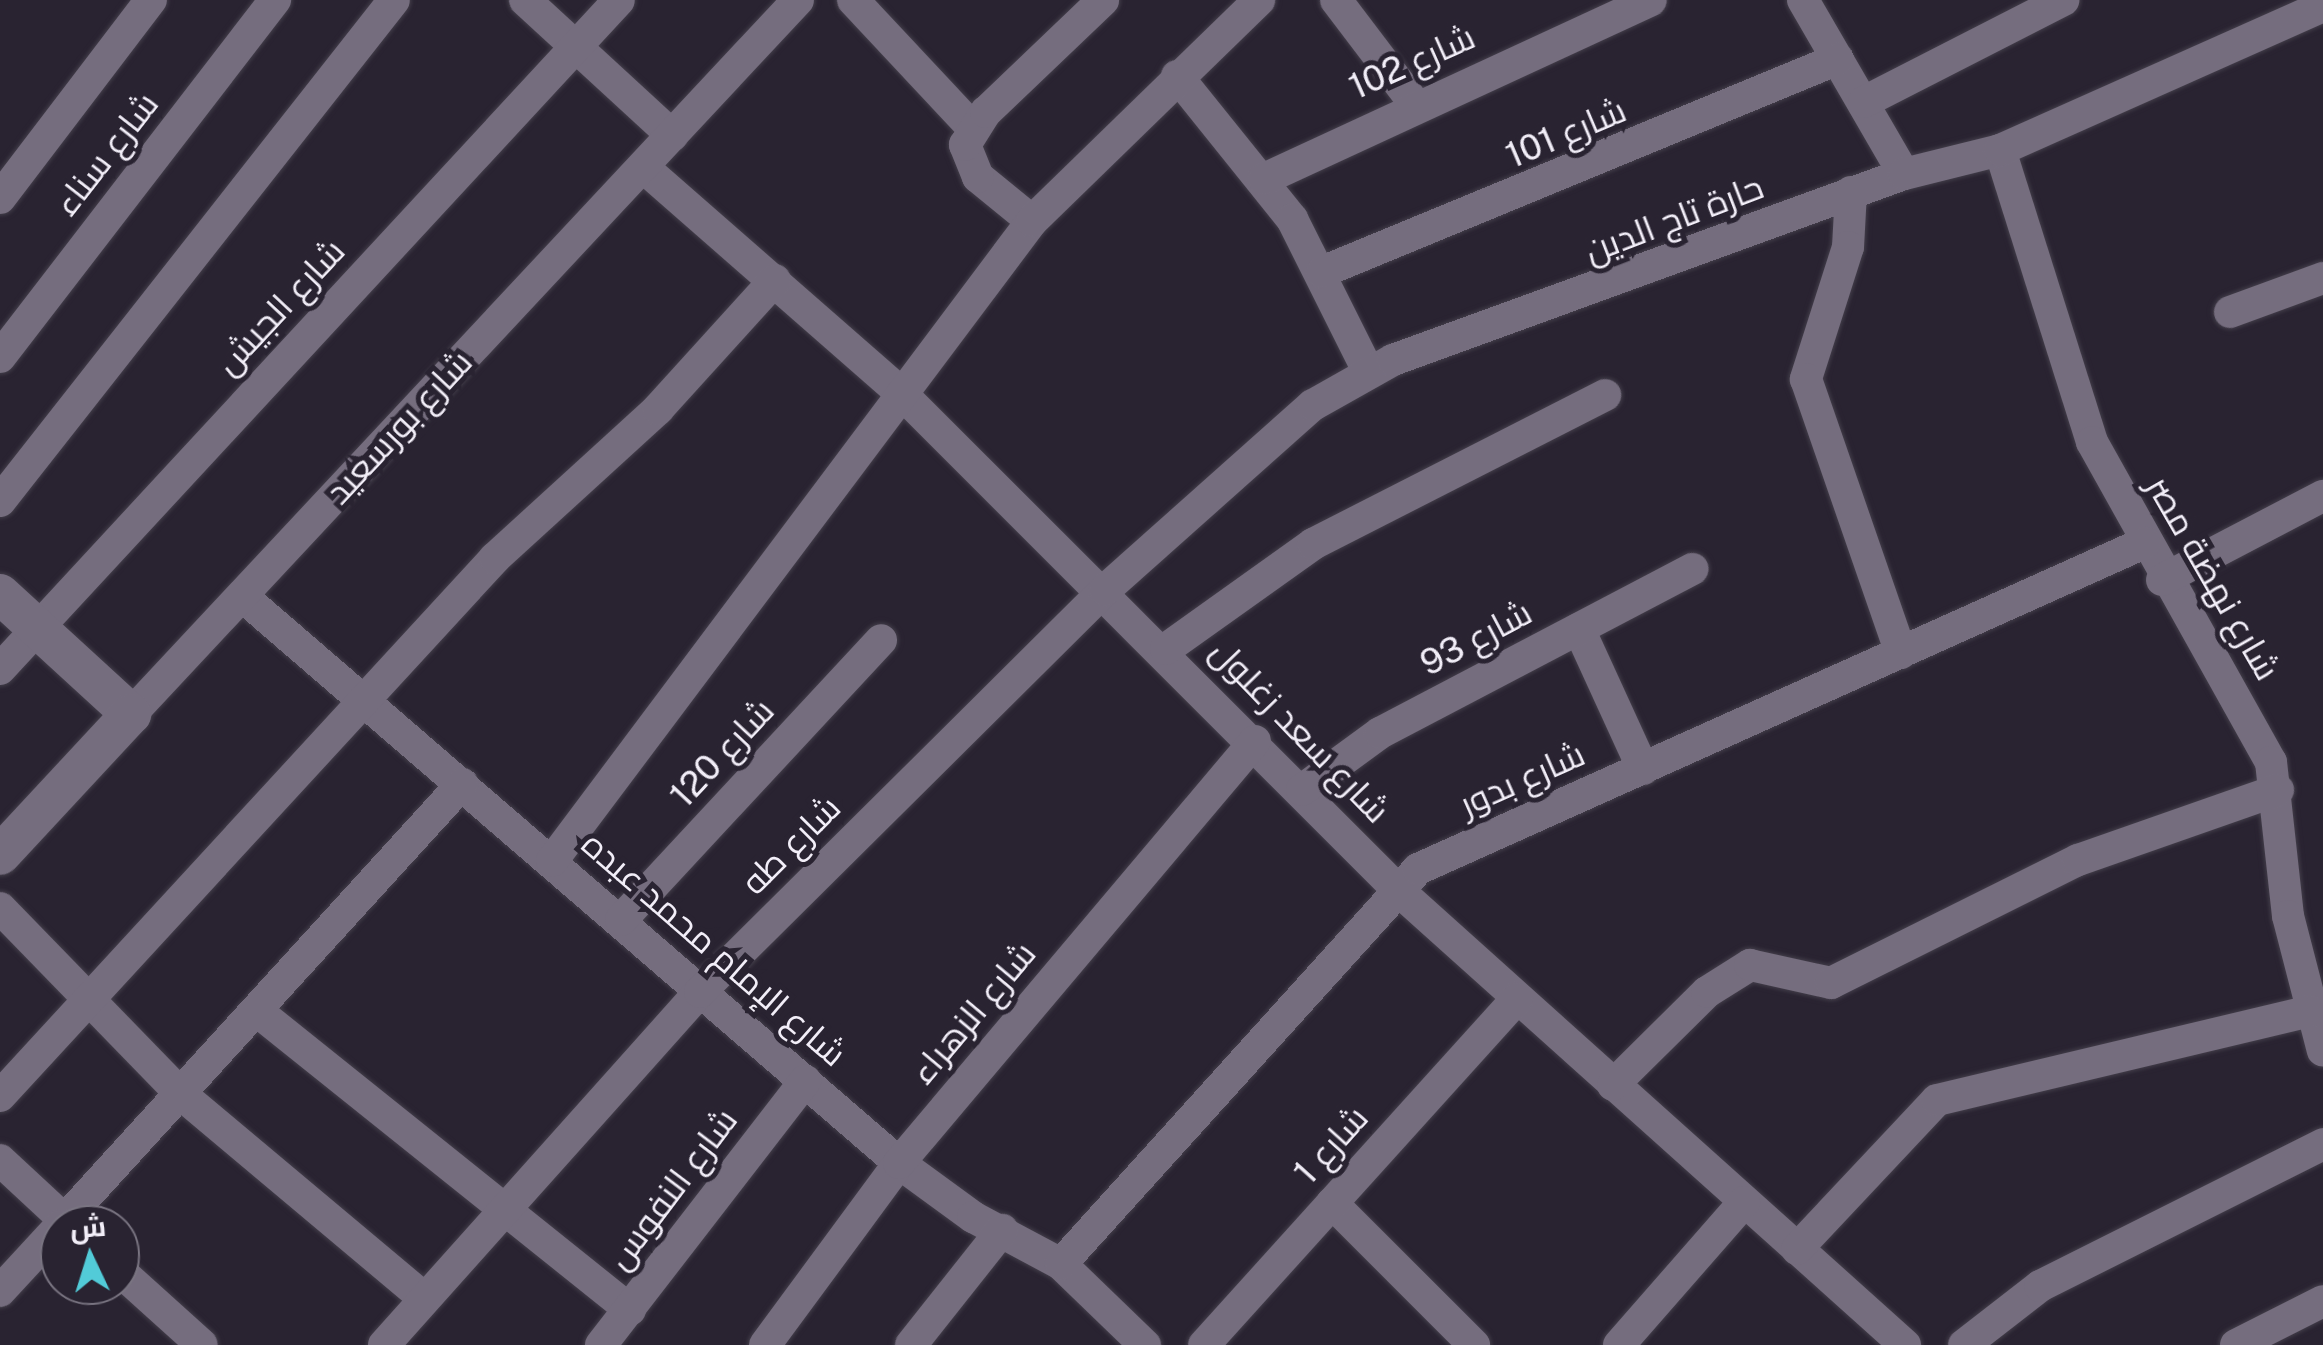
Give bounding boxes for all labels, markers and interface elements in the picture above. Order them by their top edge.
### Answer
street label: شارع 102 [1343,16,1481,108]
street label: شارع سناء [45,84,167,224]
street label: شارع 101 [1500,89,1632,177]
street label: حارة تاج الدين [1579,166,1769,272]
street label: شارع الجيش [207,230,353,384]
street label: شارع بورسعيد [317,341,481,513]
street label: شارع نهضة مصر [2138,468,2288,688]
street label: شارع 93 [1413,591,1539,685]
street label: شارع سعد زغلول [1202,630,1398,832]
street label: شارع 120 [661,690,783,816]
street label: شارع بدور [1453,733,1591,825]
street label: شارع طه [733,787,849,903]
street label: شارع الإمام محمد عبده [573,823,855,1075]
street label: شارع الزهراء [901,933,1045,1093]
street label: شارع 1 [1285,1097,1377,1193]
street label: شارع النفوس [598,1100,746,1278]
north arrow [40,1205,140,1305]
text: ش [69,1209,107,1244]

